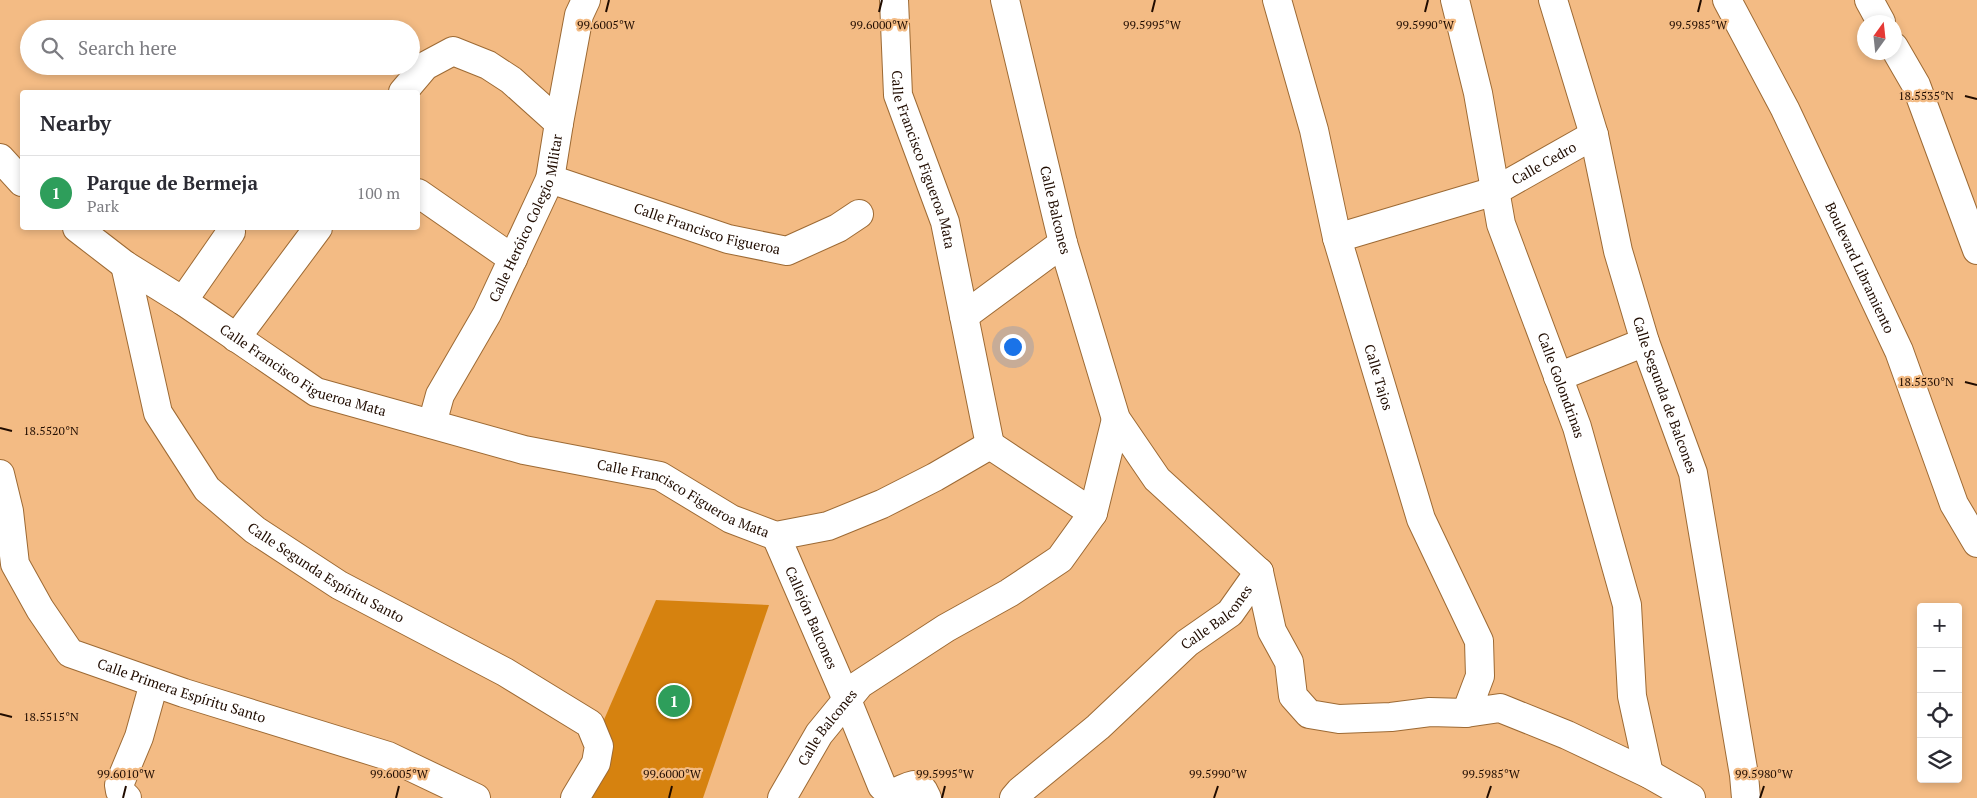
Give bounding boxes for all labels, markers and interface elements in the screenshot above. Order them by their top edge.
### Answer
north arrow [1857,15,1902,60]
text: 99.6005°W [577,17,636,32]
text: 99.6000°W [850,17,909,32]
text: 99.5995°W [1123,17,1182,32]
text: 99.5990°W [1396,17,1455,32]
text: 99.5985°W [1669,17,1728,32]
search box [20,20,420,75]
icon: search [38,34,66,62]
text: Search here [78,35,177,60]
street label: Calle Francisco Figueroa Mata [888,70,960,250]
text: 18.5535°N [1898,88,1954,103]
text: Nearby [40,109,111,137]
street label: Calle Heróico Colegio Militar [484,132,566,305]
street label: Calle Cedro [1508,137,1580,189]
street label: Calle Balcones [1036,164,1076,256]
text: Parque de Bermeja [87,170,258,195]
text: 1 [51,182,61,204]
text: 100 m [357,182,400,204]
text: Park [87,195,119,217]
street label: Calle Francisco Figueroa [631,198,782,258]
street label: Boulevard Libramiento [1821,199,1899,336]
street label: Calle Segunda de Balcones [1629,314,1702,476]
street label: Calle Francisco Figueroa Mata [216,319,389,420]
street label: Calle Golondrinas [1533,330,1590,440]
your location [1000,334,1026,360]
street label: Calle Tajos [1360,342,1398,413]
text: 18.5530°N [1898,374,1954,389]
text: 18.5520°N [23,423,79,438]
street label: Calle Francisco Figueroa Mata [595,454,772,542]
street label: Calle Segunda Espíritu Santo [244,518,408,627]
street label: Callejón Balcones [781,563,842,672]
street label: Calle Balcones [1176,581,1256,653]
map controls [1917,603,1962,783]
button: + [1917,603,1962,648]
button: − [1917,648,1962,693]
street label: Calle Primera Espíritu Santo [95,653,269,727]
pin: 1 [658,682,690,720]
street label: Calle Balcones [793,685,861,769]
button: locate [1917,693,1962,738]
text: 18.5515°N [23,709,79,724]
button: layers [1917,738,1962,783]
text: 99.6010°W [97,766,156,781]
text: 99.6005°W [370,766,429,781]
text: 99.6000°W [643,766,702,781]
text: 99.5995°W [916,766,975,781]
text: 99.5990°W [1189,766,1248,781]
text: 99.5985°W [1462,766,1521,781]
text: 99.5980°W [1735,766,1794,781]

